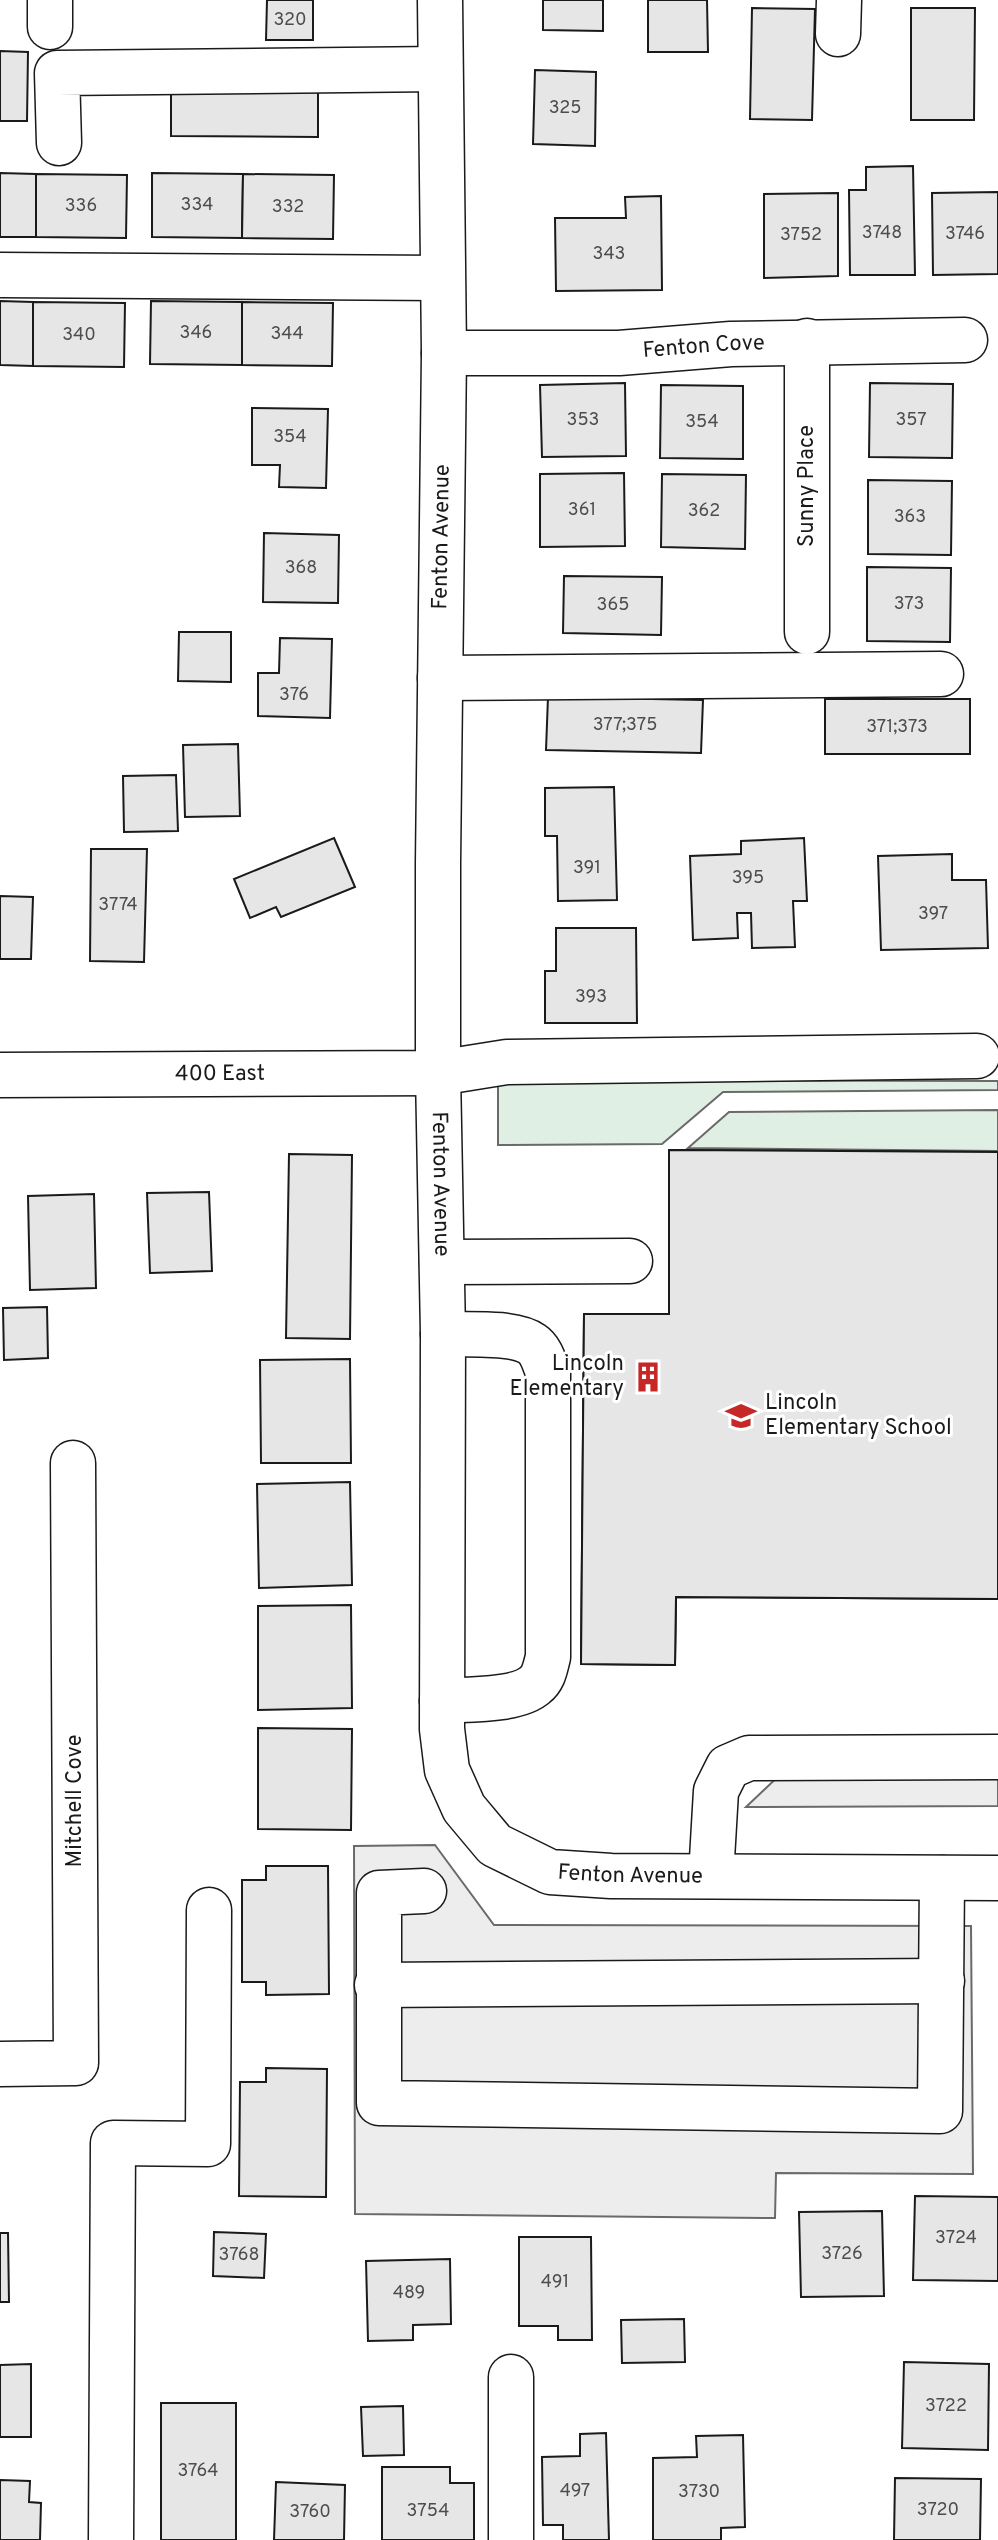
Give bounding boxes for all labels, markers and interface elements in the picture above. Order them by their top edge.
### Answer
house number: 320 [273,9,307,32]
house number: 325 [549,97,581,120]
house number: 334 [181,194,213,217]
house number: 336 [65,195,97,218]
house number: 332 [272,196,304,219]
house number: 3748 [862,222,902,245]
house number: 3746 [945,223,985,246]
house number: 3752 [780,224,822,247]
house number: 343 [593,243,625,266]
house number: 346 [180,322,212,345]
house number: 344 [270,323,304,346]
house number: 340 [62,324,96,347]
street label: Fenton Cove [642,330,765,365]
house number: 353 [567,409,599,432]
house number: 357 [895,409,927,432]
house number: 354 [685,411,719,434]
street label: Sunny Place [794,425,821,547]
house number: 354 [273,426,307,449]
street label: Fenton Avenue [427,464,457,610]
house number: 361 [568,499,596,522]
house number: 362 [688,500,720,523]
house number: 363 [894,506,926,529]
house number: 368 [285,557,317,580]
house number: 373 [894,593,924,616]
house number: 365 [597,594,629,617]
house number: 376 [279,684,309,707]
house number: 377;375 [593,714,657,737]
house number: 371;373 [866,716,928,739]
house number: 391 [573,857,601,880]
house number: 395 [732,867,764,890]
house number: 3774 [98,894,138,917]
house number: 397 [918,903,948,926]
house number: 393 [575,986,607,1009]
street label: 400 East [175,1060,265,1088]
street label: Fenton Avenue [425,1111,455,1257]
place label: Lincoln Elementary [510,1351,624,1403]
building icon: Lincoln Elementary [631,1360,665,1394]
place label: Lincoln Elementary School [765,1390,952,1442]
school or university icon: Lincoln Elementary School [724,1399,758,1433]
street label: Mitchell Cove [62,1734,89,1868]
street label: Fenton Avenue [557,1859,703,1890]
house number: 3724 [935,2227,977,2250]
house number: 3726 [821,2243,863,2266]
house number: 3768 [219,2244,259,2267]
house number: 491 [541,2271,569,2294]
house number: 489 [393,2282,425,2305]
house number: 3722 [925,2395,967,2418]
house number: 3764 [177,2460,219,2483]
house number: 497 [560,2480,590,2503]
house number: 3730 [678,2481,720,2504]
house number: 3720 [917,2499,959,2522]
house number: 3754 [407,2500,449,2523]
house number: 3760 [289,2501,331,2524]

